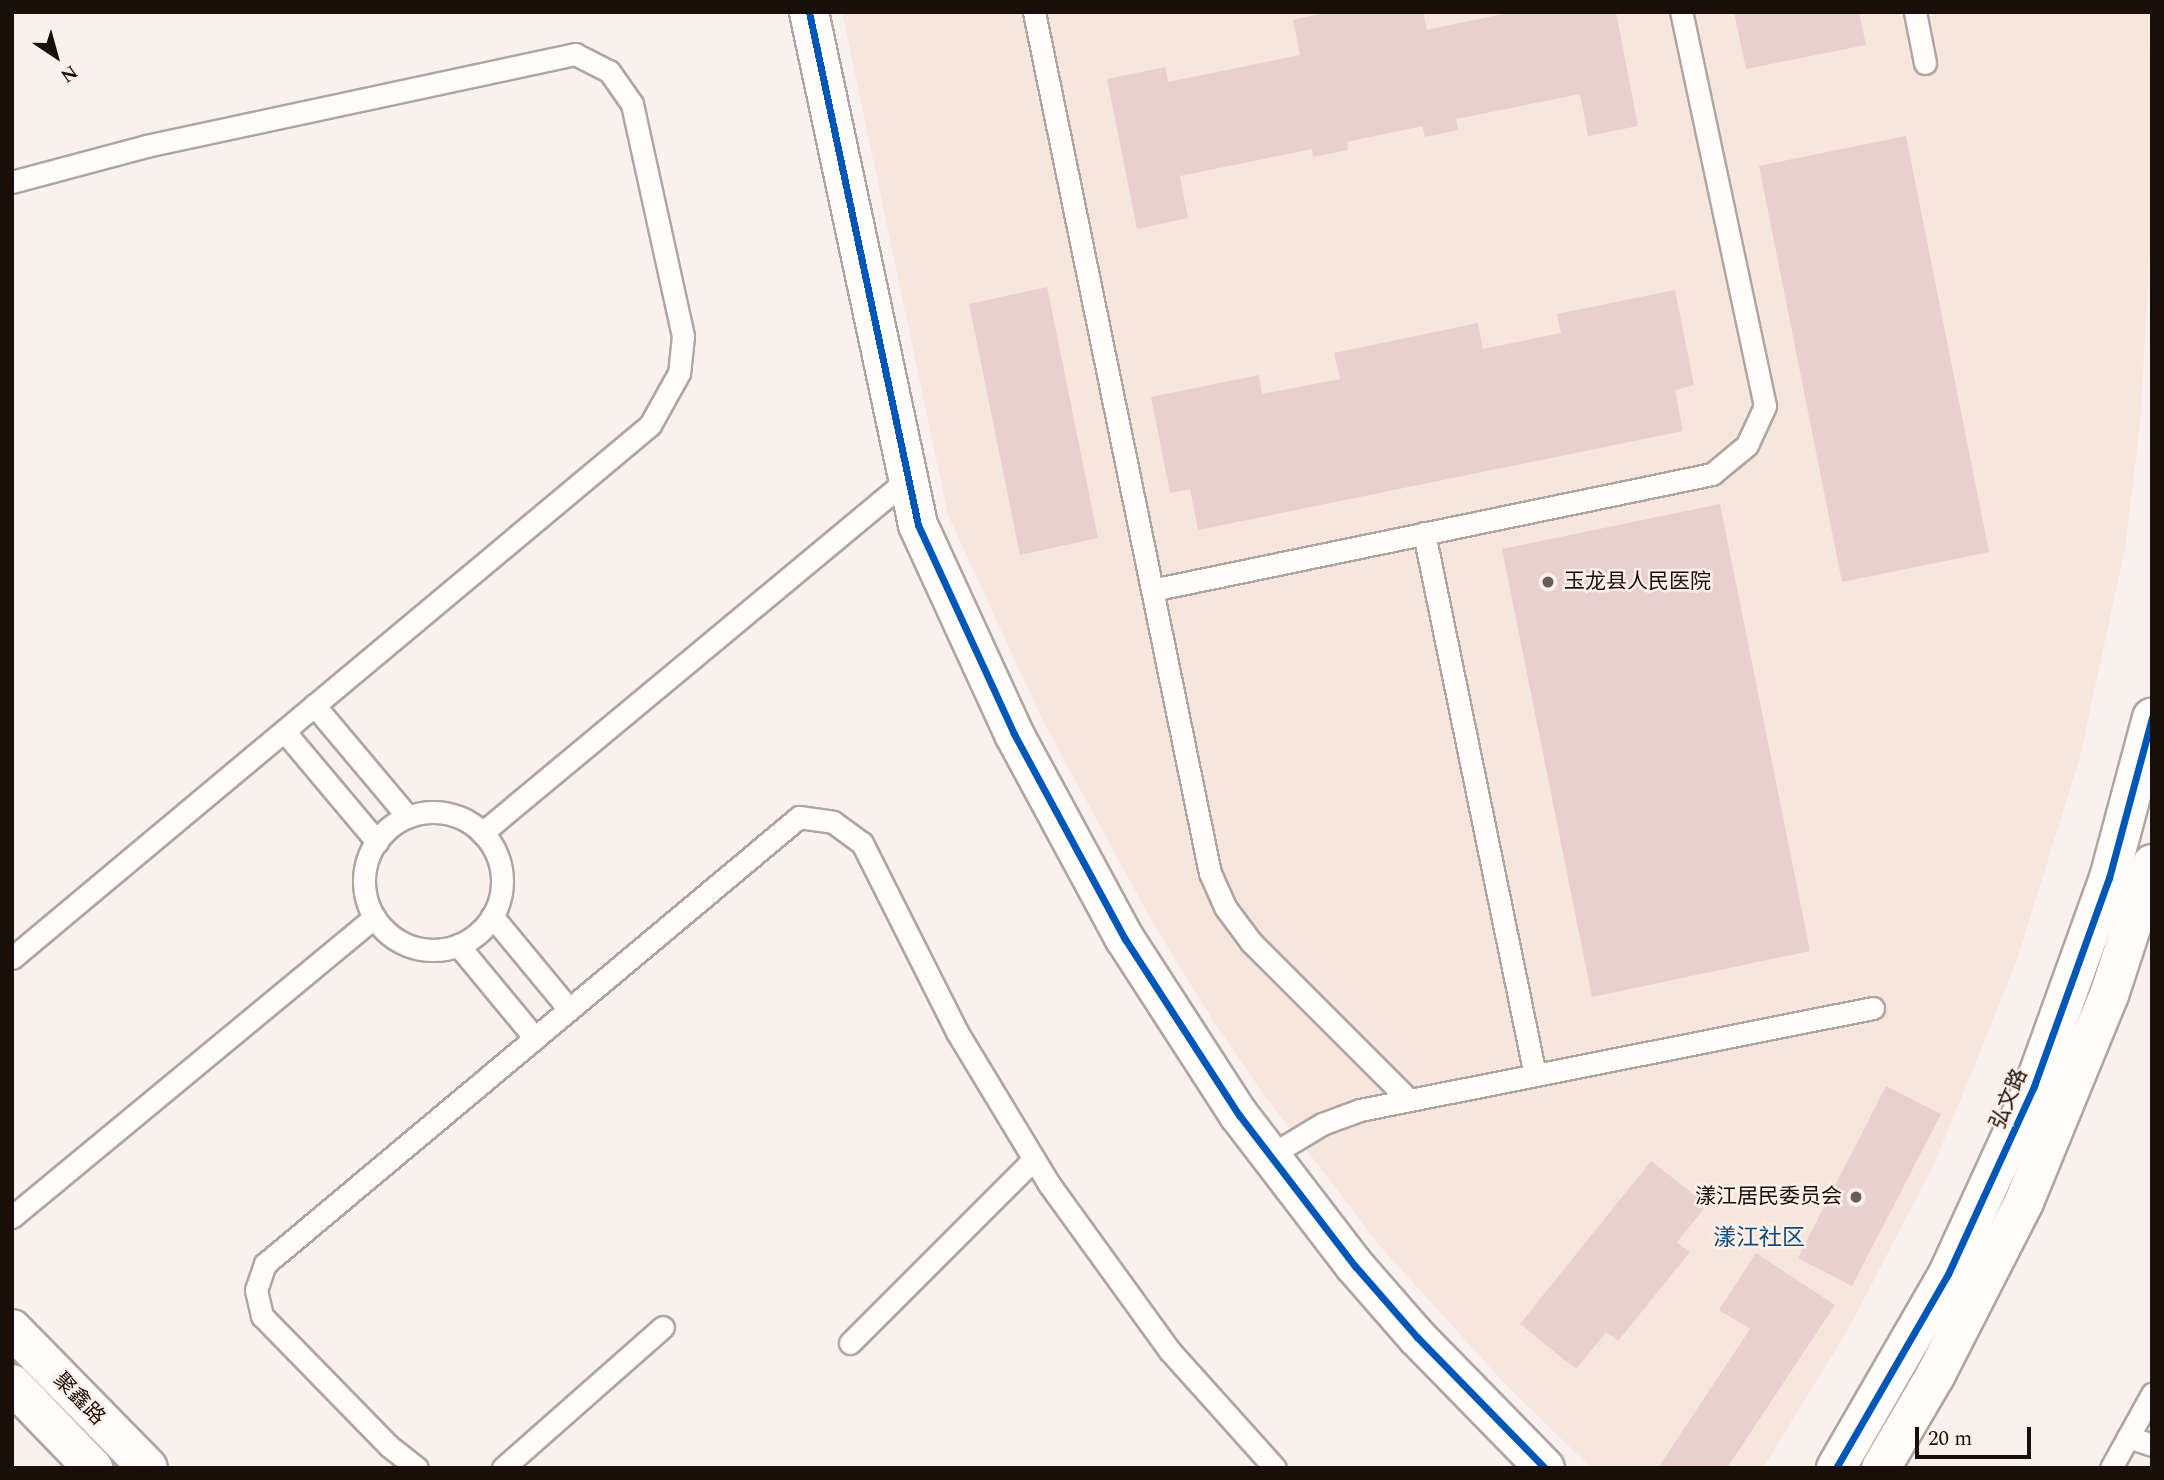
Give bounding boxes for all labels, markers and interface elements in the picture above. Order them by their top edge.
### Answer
north arrow [21,21,91,91]
text: N [54,57,83,90]
place label: 玉龙县人民医院 [1564,569,1711,595]
marker: 玉龙县人民医院 [1538,572,1558,592]
street label: 弘文路 [1985,1065,2033,1133]
place label: 漾江居民委员会 [1695,1184,1842,1210]
marker: 漾江居民委员会 [1848,1189,1864,1205]
district label: 漾江社区 [1713,1225,1805,1253]
street label: 聚鑫路 [48,1368,110,1430]
scale bar [1919,1414,2035,1458]
text: 20 m [1928,1423,1972,1455]

